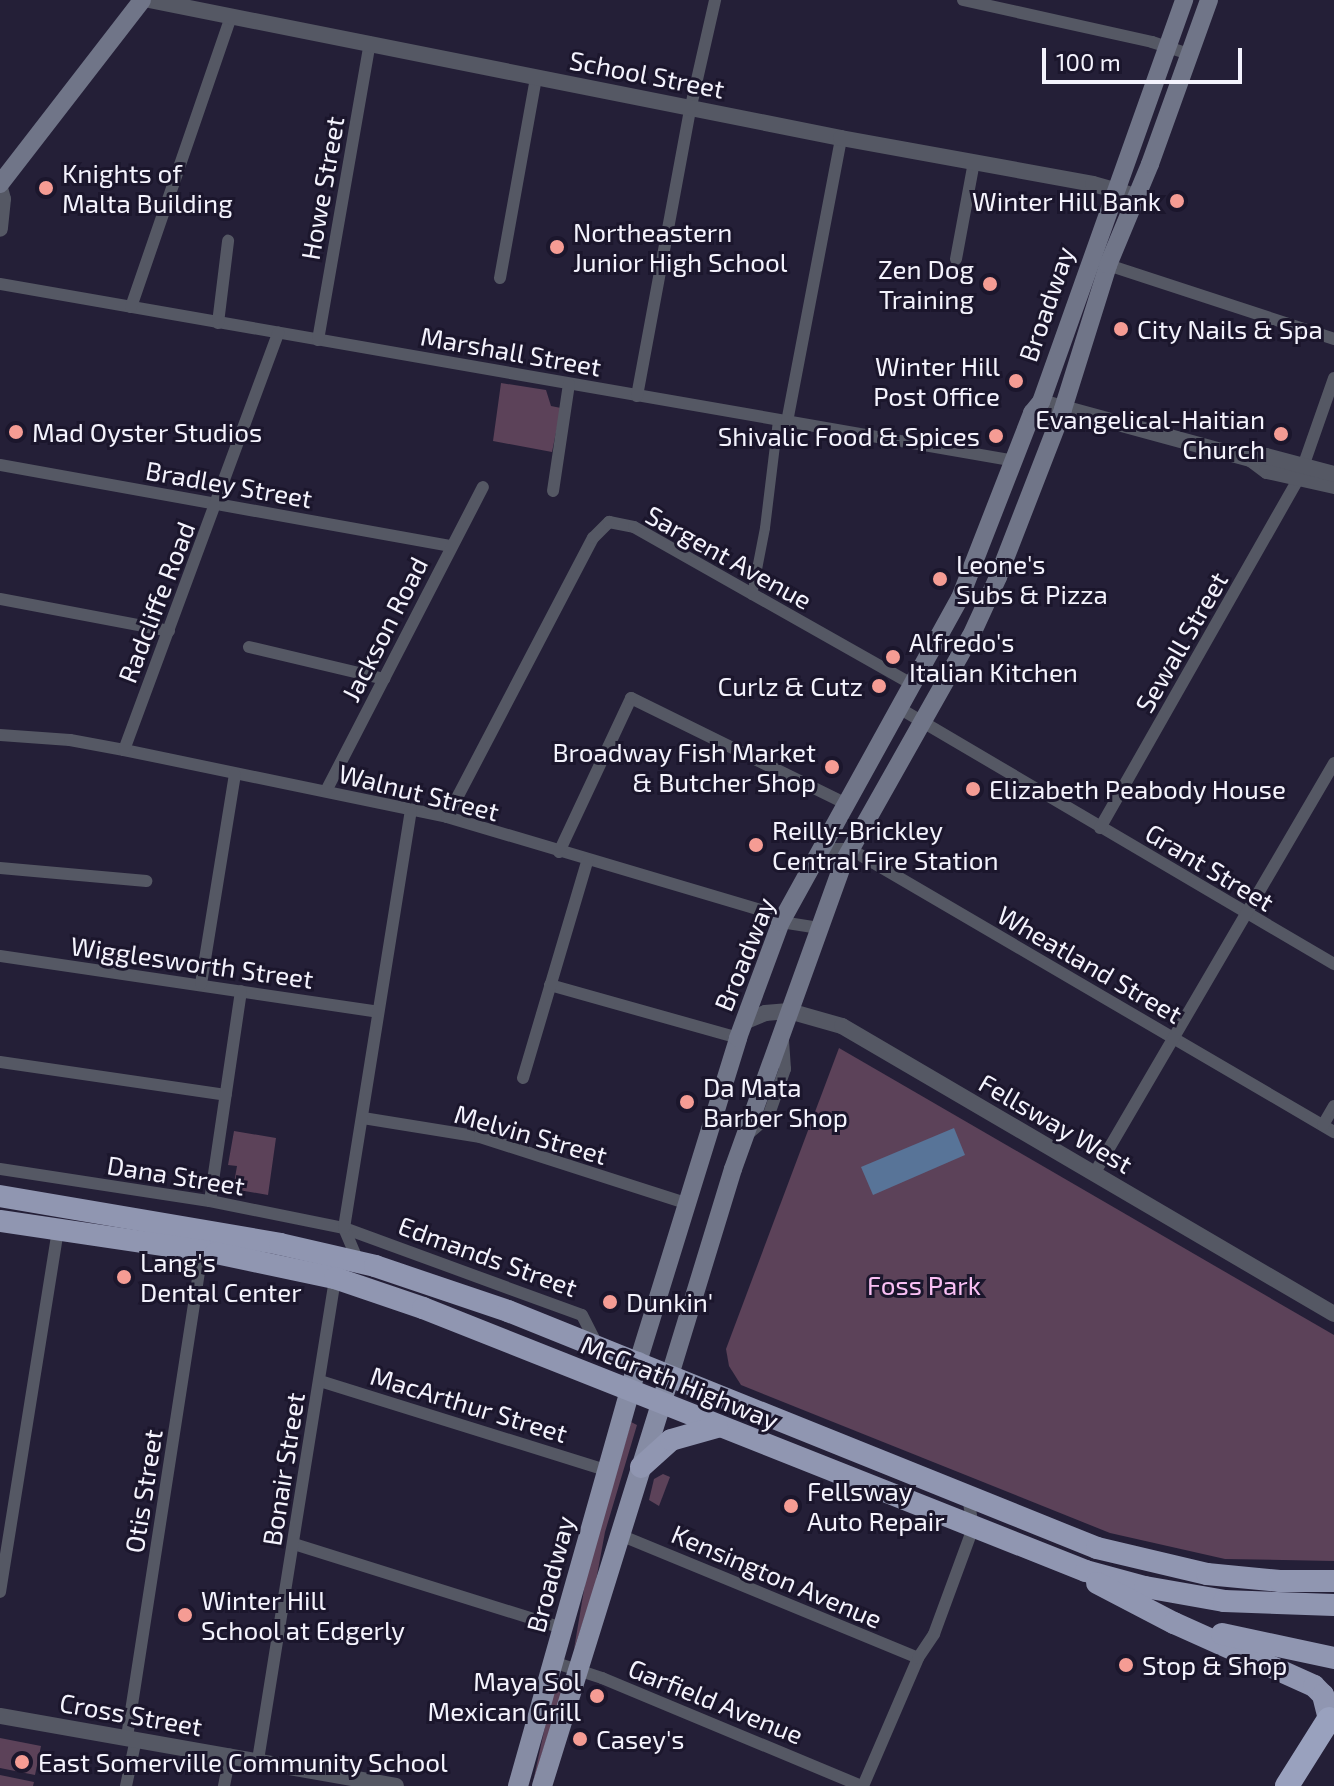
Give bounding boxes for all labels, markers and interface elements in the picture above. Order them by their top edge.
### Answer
scale bar [1046,32,1246,82]
street label: School Street [567,44,727,104]
text: 100 m [1056,47,1121,76]
street label: Howe Street [294,114,350,262]
place label: Knights of Malta Building [62,157,233,218]
marker: Knights of Malta Building [37,179,55,197]
place label: Winter Hill Bank [971,185,1161,217]
marker: Winter Hill Bank [1168,192,1186,210]
place label: Northeastern Junior High School [573,216,788,278]
marker: Northeastern Junior High School [548,238,566,256]
street label: Broadway [1012,242,1080,366]
place label: Zen Dog Training [878,253,974,314]
marker: Zen Dog Training [981,275,999,293]
place label: City Nails & Spa [1137,313,1323,345]
street label: Marshall Street [418,320,604,382]
marker: City Nails & Spa [1112,320,1130,338]
place label: Winter Hill Post Office [873,350,1000,412]
marker: Winter Hill Post Office [1007,372,1025,390]
place label: Evangelical-Haitian Church [1035,403,1265,464]
place label: Mad Oyster Studios [32,416,263,448]
place label: Shivalic Food & Spices [718,420,980,452]
marker: Mad Oyster Studios [7,423,25,441]
marker: Evangelical-Haitian Church [1272,425,1290,443]
marker: Shivalic Food & Spices [987,427,1005,445]
street label: Bradley Street [143,454,315,514]
street label: Sargent Avenue [640,498,818,616]
street label: Radcliffe Road [111,517,201,687]
place label: Leone's Subs & Pizza [956,548,1108,610]
street label: Jackson Road [334,552,434,706]
street label: Sewall Street [1128,566,1234,718]
marker: Leone's Subs & Pizza [931,570,949,588]
place label: Alfredo's Italian Kitchen [909,626,1078,688]
marker: Alfredo's Italian Kitchen [884,648,902,666]
place label: Curlz & Cutz [717,670,863,702]
marker: Curlz & Cutz [870,677,888,695]
place label: Broadway Fish Market & Butcher Shop [552,736,816,798]
street label: Walnut Street [336,757,502,827]
marker: Broadway Fish Market & Butcher Shop [823,758,841,776]
place label: Elizabeth Peabody House [989,773,1286,805]
marker: Elizabeth Peabody House [964,780,982,798]
place label: Reilly-Brickley Central Fire Station [772,814,999,876]
street label: Grant Street [1140,817,1280,917]
marker: Reilly-Brickley Central Fire Station [747,836,765,854]
street label: Broadway [707,893,781,1015]
street label: Wheatland Street [992,899,1188,1029]
street label: Wigglesworth Street [69,930,315,994]
street label: Fellsway West [973,1066,1139,1180]
place label: Da Mata Barber Shop [703,1071,848,1132]
marker: Da Mata Barber Shop [678,1093,696,1111]
street label: Melvin Street [451,1097,611,1171]
street label: Dana Street [105,1149,247,1201]
street label: Edmands Street [394,1209,582,1303]
place label: Lang's Dental Center [140,1246,302,1308]
marker: Lang's Dental Center [115,1268,133,1286]
park label: Foss Park [867,1269,981,1301]
place label: Dunkin' [626,1286,713,1318]
marker: Dunkin' [601,1293,619,1311]
street label: McGrath Highway [577,1328,783,1436]
street label: MacArthur Street [367,1359,571,1449]
street label: Bonair Street [255,1390,311,1548]
street label: Otis Street [118,1427,168,1555]
place label: Fellsway Auto Repair [807,1475,945,1536]
marker: Fellsway Auto Repair [782,1497,800,1515]
street label: Broadway [519,1512,581,1636]
street label: Kensington Avenue [667,1517,887,1635]
place label: Winter Hill School at Edgerly [201,1584,406,1646]
marker: Winter Hill School at Edgerly [176,1606,194,1624]
place label: Stop & Shop [1142,1649,1287,1681]
street label: Garfield Avenue [624,1652,808,1750]
marker: Stop & Shop [1117,1656,1135,1674]
place label: Maya Sol Mexican Grill [428,1665,581,1726]
street label: Cross Street [57,1686,205,1742]
marker: Maya Sol Mexican Grill [588,1687,606,1705]
place label: Casey's [596,1723,685,1755]
marker: Casey's [571,1730,589,1748]
place label: East Somerville Community School [38,1746,448,1778]
marker: East Somerville Community School [13,1753,31,1771]

